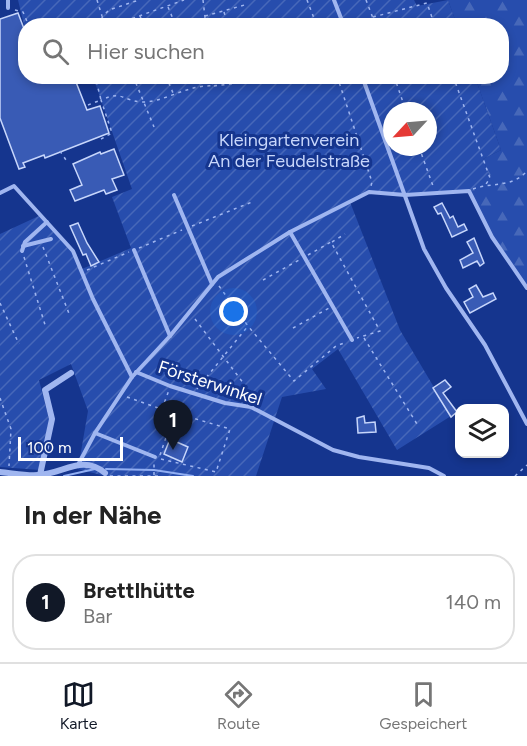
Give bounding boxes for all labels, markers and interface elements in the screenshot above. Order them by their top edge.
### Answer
search box [18,18,509,84]
icon: search [39,35,72,68]
text: Hier suchen [87,38,205,65]
north arrow [383,102,437,156]
park label: Kleingartenverein An der Feudelstraße [208,129,370,172]
your location [219,297,248,326]
street label: Försterwinkel [155,356,265,410]
pin: 1 [154,400,192,450]
map controls [455,404,509,458]
button: layers [455,404,509,458]
scale bar [18,434,123,462]
text: 100 m [27,438,72,457]
text: In der Nähe [24,499,161,531]
text: Brettlhütte [83,577,195,604]
text: 1 [41,590,50,614]
text: 140 m [446,590,501,614]
text: Bar [83,604,112,628]
tab: Karte [60,678,98,733]
tab: Route [217,678,260,733]
tab: Gespeichert [379,678,467,733]

